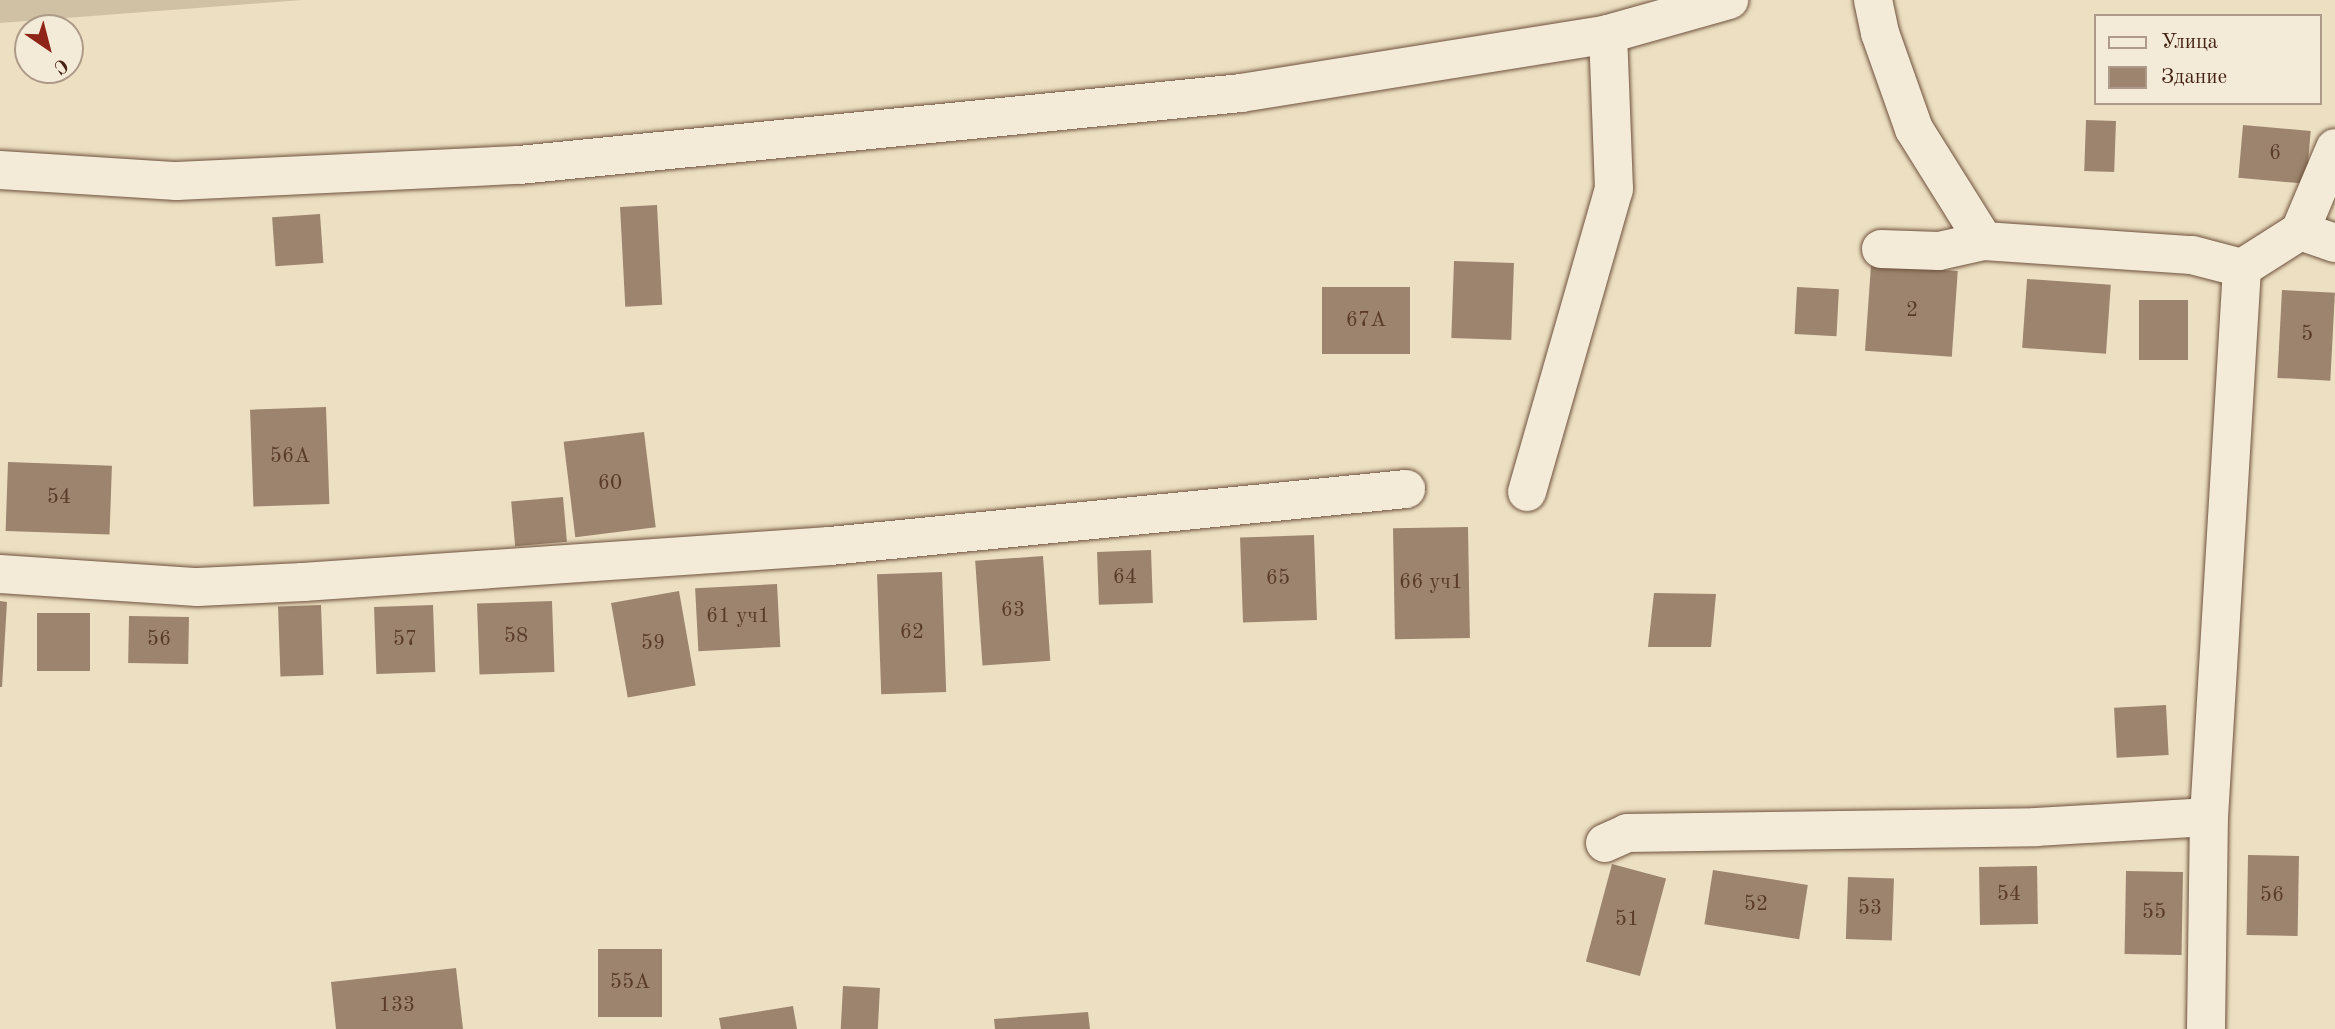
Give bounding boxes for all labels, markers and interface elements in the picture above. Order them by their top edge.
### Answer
north arrow [14,14,84,84]
legend [2094,14,2321,105]
text: Улица [2161,32,2218,53]
text: С [50,54,71,76]
text: Здание [2161,67,2227,88]
house number: 6 [2269,141,2281,167]
house number: 2 [1906,298,1918,324]
house number: 67А [1346,308,1386,334]
house number: 5 [2301,322,2313,348]
house number: 56А [270,444,310,470]
house number: 60 [598,471,622,497]
house number: 54 [47,485,71,511]
house number: 64 [1113,565,1137,591]
house number: 65 [1266,566,1290,592]
house number: 66 уч1 [1399,570,1463,596]
house number: 63 [1001,598,1025,624]
house number: 61 уч1 [706,604,770,630]
house number: 62 [900,620,924,646]
house number: 58 [504,624,528,650]
house number: 56 [147,627,171,653]
house number: 57 [393,627,417,653]
house number: 59 [641,631,665,657]
house number: 54 [1997,882,2021,908]
house number: 56 [2260,883,2284,909]
house number: 52 [1744,892,1768,918]
house number: 53 [1858,896,1882,922]
house number: 55 [2142,900,2166,926]
house number: 51 [1615,907,1639,933]
house number: 55А [610,970,650,996]
house number: 133 [379,993,415,1019]

